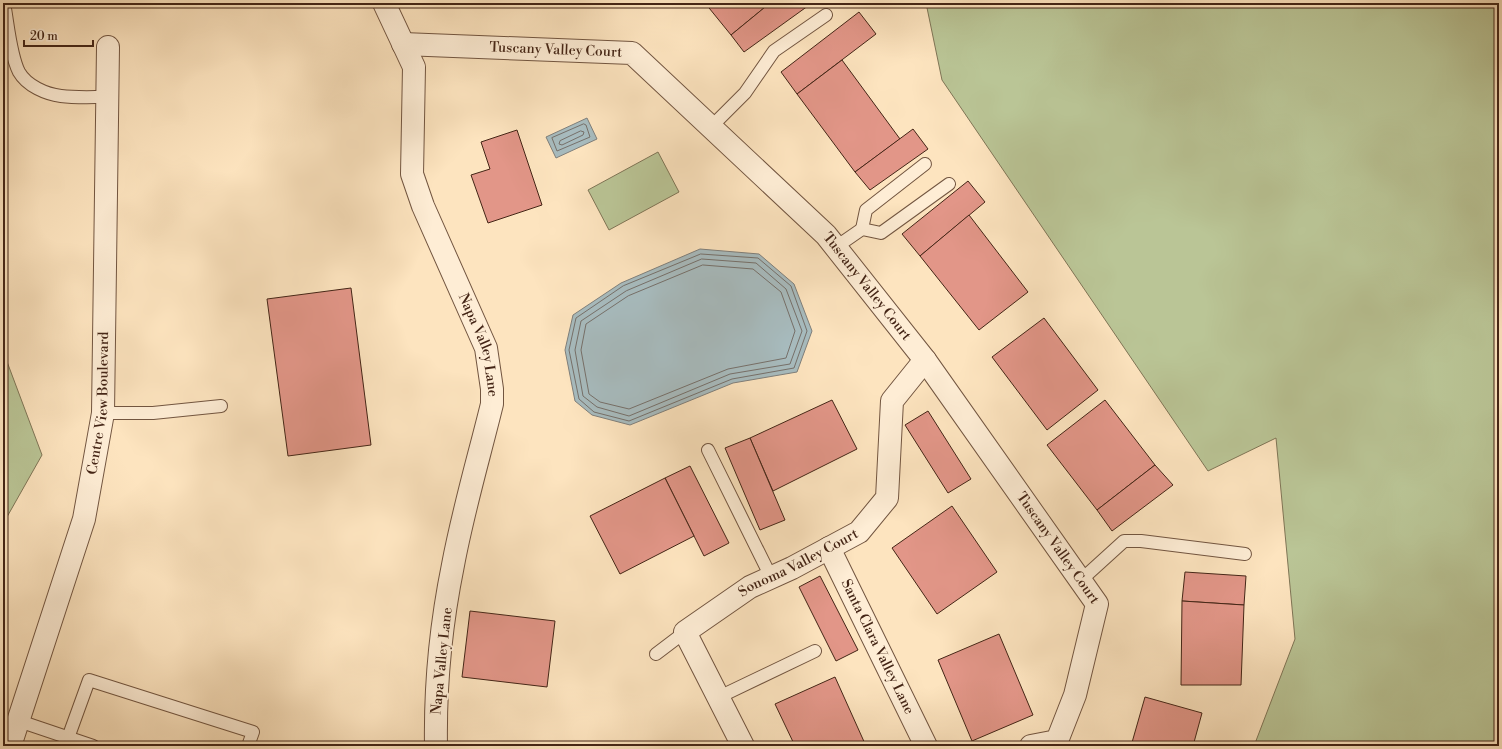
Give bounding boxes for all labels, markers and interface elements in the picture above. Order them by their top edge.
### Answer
scale bar [24,22,93,48]
text: 20 m [30,29,58,44]
street label: Tuscany Valley Court [489,38,623,62]
street label: Tuscany Valley Court [819,229,915,344]
street label: Napa Valley Lane [454,290,501,397]
street label: Centre View Boulevard [83,331,113,476]
street label: Tuscany Valley Court [1012,489,1103,608]
street label: Sonoma Valley Court [735,525,862,601]
street label: Santa Clara Valley Lane [837,576,918,717]
street label: Napa Valley Lane [427,606,457,716]

